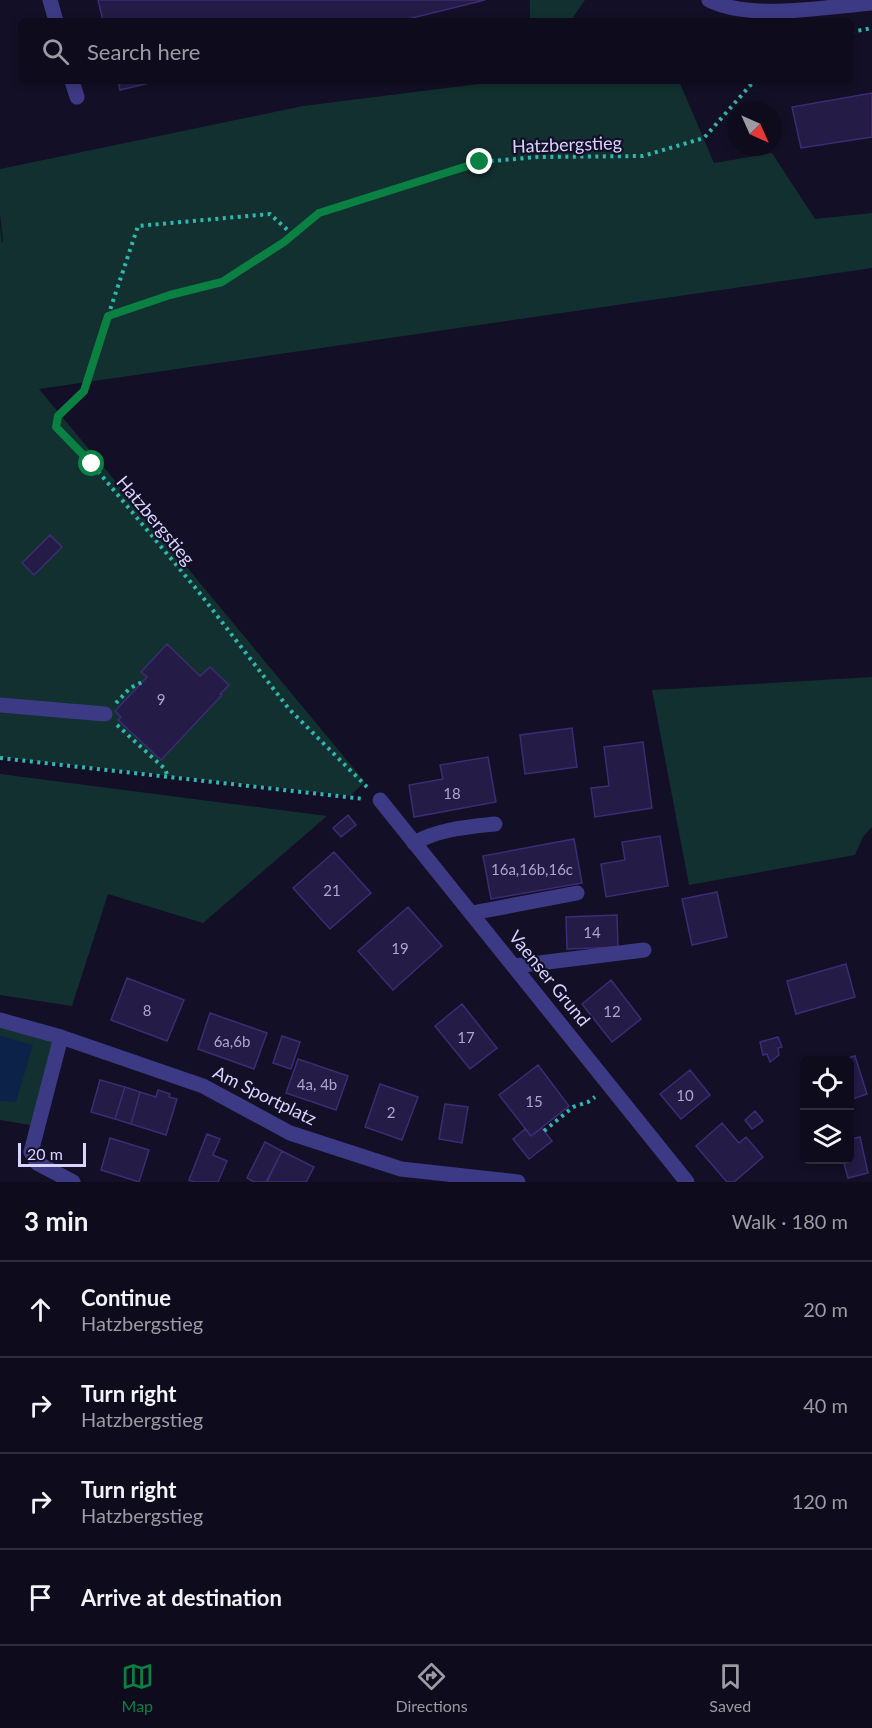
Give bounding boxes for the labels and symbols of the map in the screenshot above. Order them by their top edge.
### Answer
north arrow [728,102,782,156]
street label: Hatzbergstieg [512,131,622,157]
route end [466,148,492,174]
route start [78,450,104,476]
street label: Hatzbergstieg [112,471,200,569]
house number: 9 [157,690,165,708]
house number: 18 [443,784,461,802]
house number: 16a,16b,16c [491,860,573,878]
house number: 21 [323,881,341,899]
house number: 14 [583,923,601,941]
street label: Vaenser Grund [505,926,595,1030]
house number: 19 [391,939,409,957]
house number: 8 [143,1001,151,1019]
house number: 12 [603,1002,621,1020]
house number: 17 [457,1028,475,1046]
house number: 6a,6b [214,1032,250,1050]
street label: Am Sportplatz [210,1061,320,1129]
house number: 4a, 4b [297,1075,337,1093]
house number: 10 [676,1086,694,1104]
house number: 15 [525,1092,543,1110]
house number: 2 [387,1103,395,1121]
scale bar [18,1140,86,1168]

